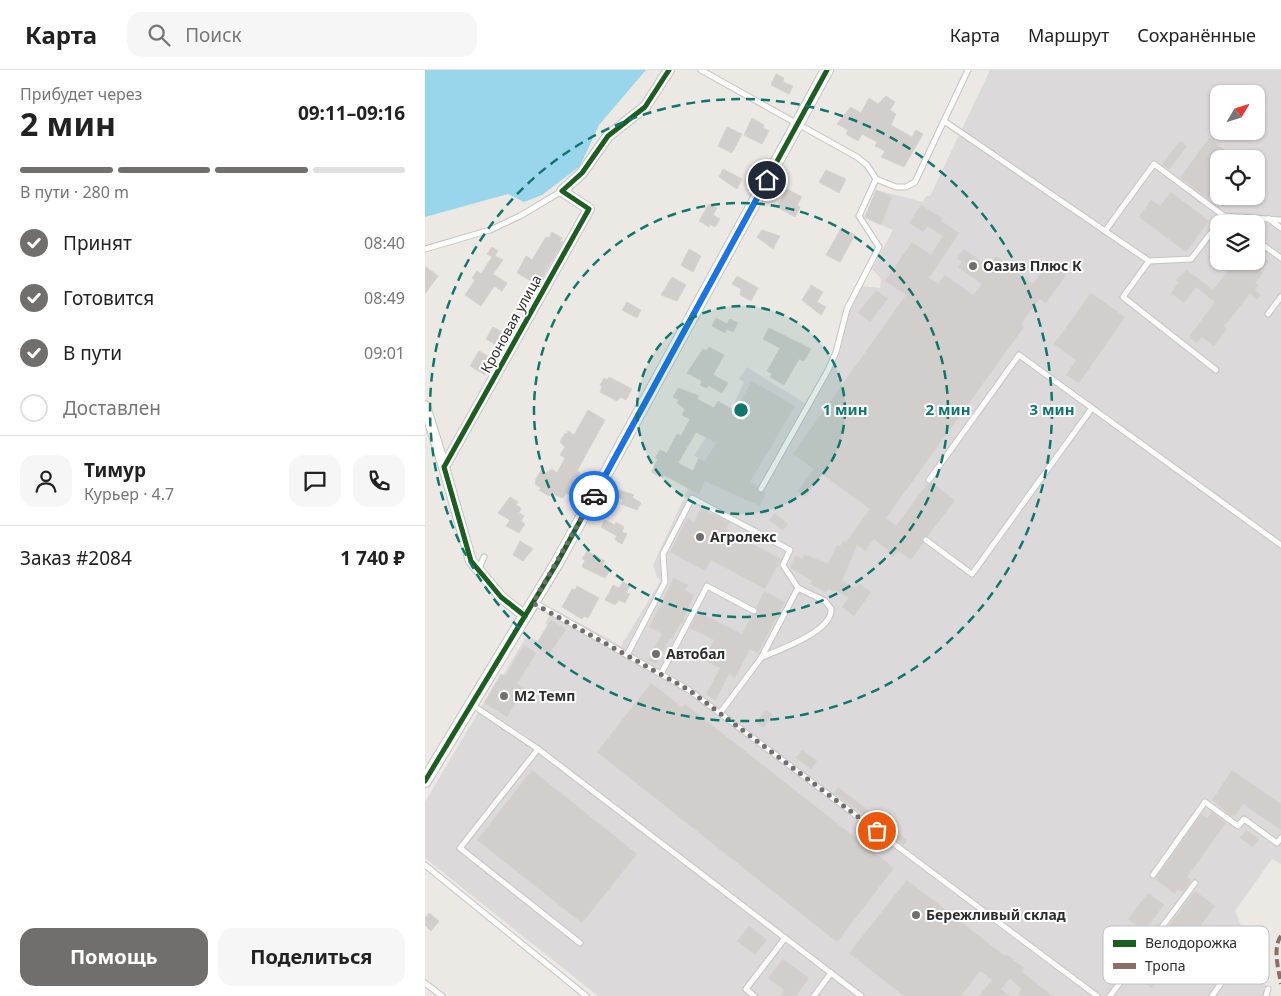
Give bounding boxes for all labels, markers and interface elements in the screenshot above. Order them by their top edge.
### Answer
search box [127,12,477,57]
text: Карта [25,18,97,51]
icon: search [145,21,173,49]
text: Поиск [185,22,242,48]
text: Карта [950,23,1000,47]
text: Маршрут [1028,23,1109,47]
text: Сохранённые [1137,23,1256,47]
text: Прибудет через [20,83,142,105]
north arrow [1210,85,1265,140]
map controls [1210,85,1265,270]
text: 09:11–09:16 [298,100,405,126]
text: 2 мин [20,102,116,145]
button: locate [1210,150,1265,205]
pin [746,159,788,201]
icon: home [753,166,781,194]
text: В пути · 280 m [20,181,129,203]
button: layers [1210,215,1265,270]
icon: check [20,229,48,257]
text: Принят [63,230,132,256]
text: 08:40 [364,232,405,254]
place label: Оазиз Плюс К [983,256,1082,275]
marker: Оазиз Плюс К [967,260,979,272]
street label: Кроновая улица [476,271,545,376]
icon: check [20,284,48,312]
text: Готовится [63,285,154,311]
text: 08:49 [364,287,405,309]
icon: check [20,339,48,367]
text: В пути [63,340,122,366]
text: 09:01 [364,342,405,364]
text: Доставлен [63,395,161,421]
text: 1 мин [823,399,868,419]
text: 2 мин [926,399,971,419]
text: 3 мин [1030,399,1075,419]
centre of rings [732,401,750,419]
button: person [20,455,72,507]
button: chat [289,455,341,507]
button: phone [353,455,405,507]
text: Тимур [84,457,146,483]
courier [569,471,619,521]
icon: car [580,482,608,510]
text: Курьер · 4.7 [84,483,174,505]
place label: Агролекс [710,527,777,546]
marker: Агролекс [694,531,706,543]
text: Заказ #2084 [20,545,132,571]
text: 1 740 ₽ [340,545,405,571]
place label: Автобал [666,644,725,663]
marker: Автобал [650,648,662,660]
place label: М2 Темп [514,686,575,705]
marker: М2 Темп [498,690,510,702]
pin [856,810,898,852]
icon: bag [863,817,891,845]
place label: Бережливый склад [926,905,1066,924]
marker: Бережливый склад [910,909,922,921]
legend [1103,926,1269,984]
button: Помощь [20,928,208,986]
button: Поделиться [218,928,405,986]
text: Велодорожка [1145,933,1237,952]
text: Тропа [1145,956,1185,975]

